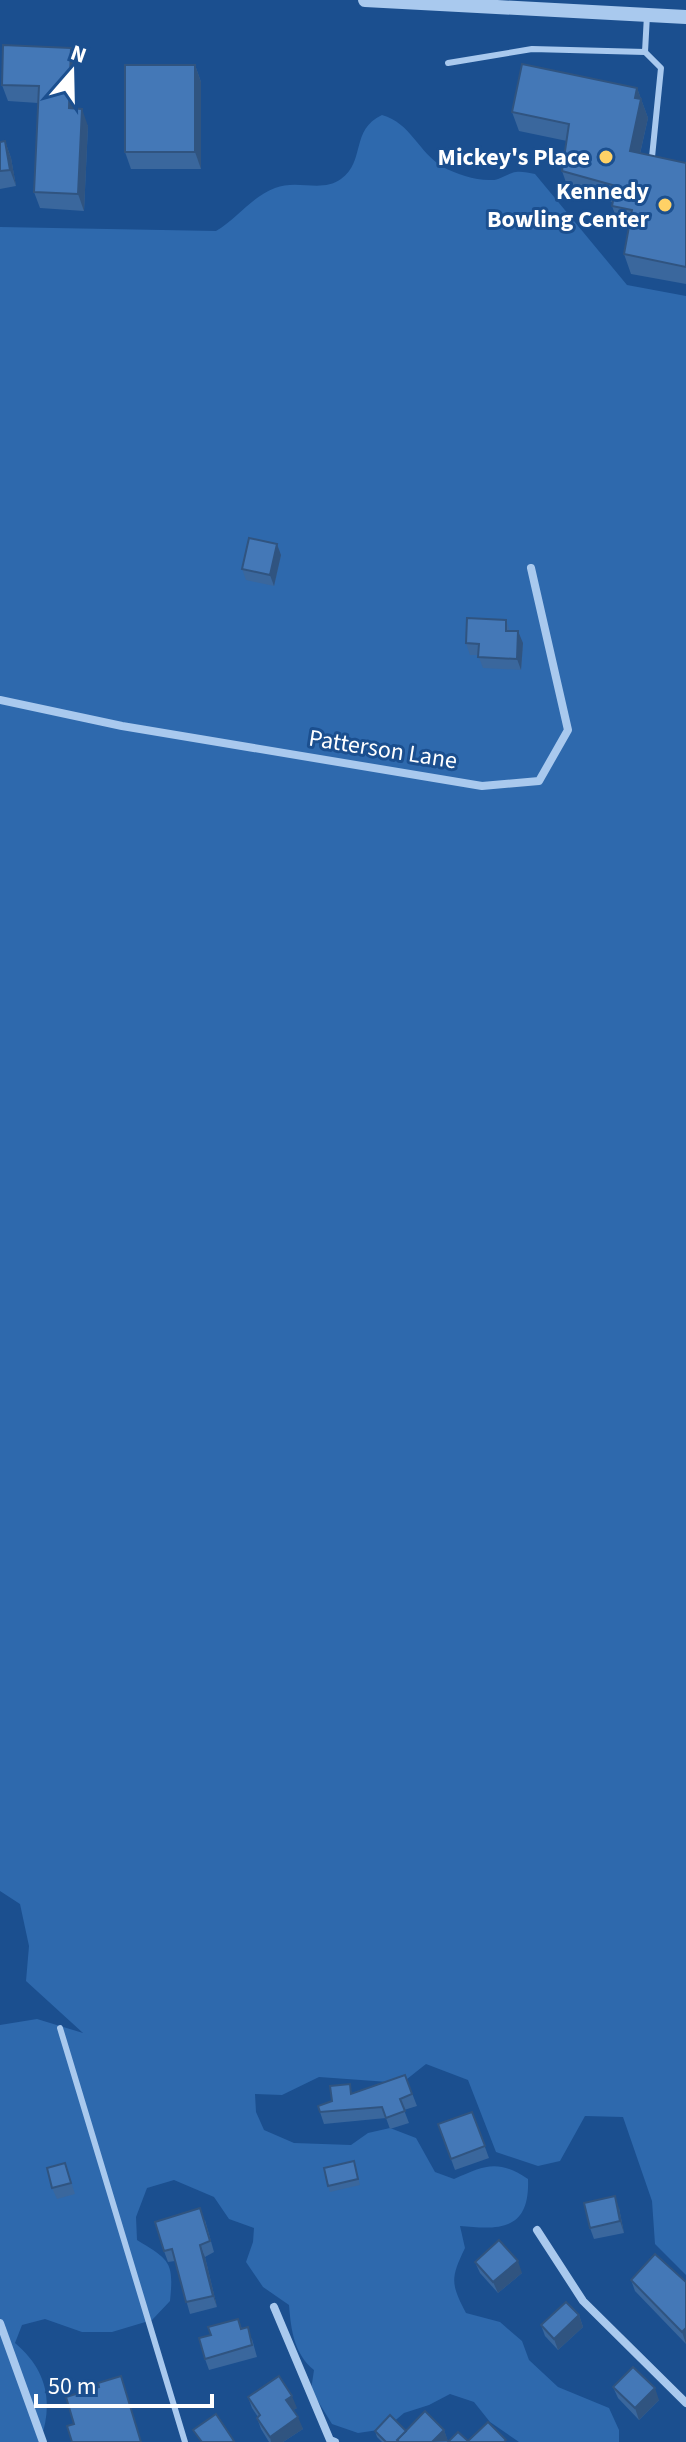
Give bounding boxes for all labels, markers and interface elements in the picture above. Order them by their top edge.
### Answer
north arrow [32,32,112,112]
text: N [66,37,91,72]
place label: Mickey's Place [438,140,590,175]
marker: Mickey's Place [597,148,615,166]
place label: Kennedy Bowling Center [487,174,649,237]
marker: Kennedy Bowling Center [656,196,674,214]
street label: Patterson Lane [306,721,460,778]
scale bar [36,2358,212,2408]
text: 50 m [48,2369,97,2404]

